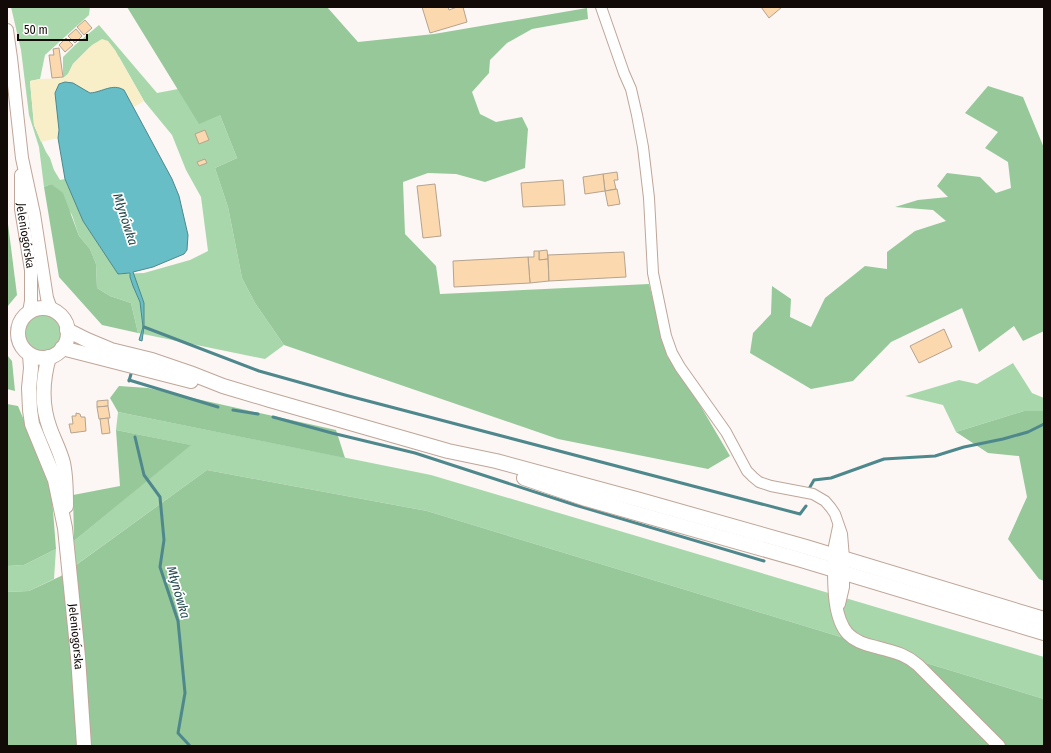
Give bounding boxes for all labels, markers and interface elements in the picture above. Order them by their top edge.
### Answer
scale bar [18,16,87,42]
text: 50 m [24,23,48,37]
water label: Młynówka [110,191,141,247]
street label: Jeleniogórska [14,203,38,270]
water label: Młynówka [164,564,193,620]
street label: Jeleniogórska [66,603,86,670]

